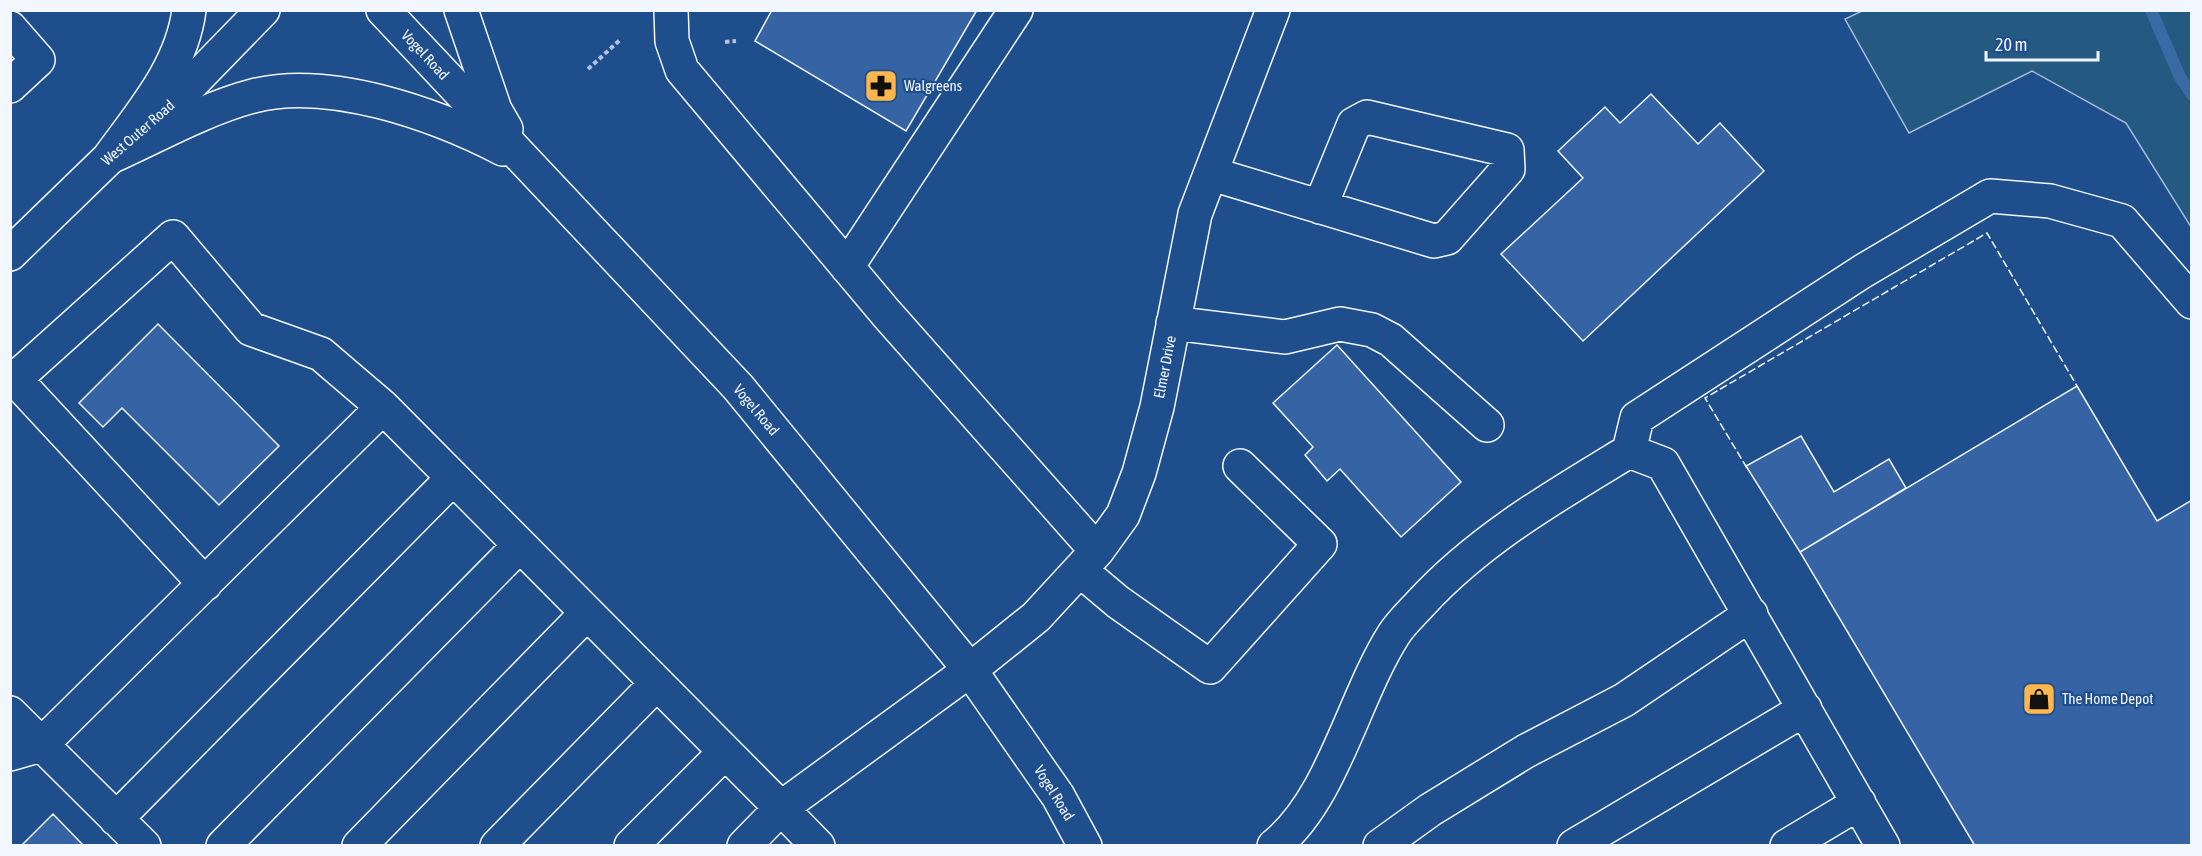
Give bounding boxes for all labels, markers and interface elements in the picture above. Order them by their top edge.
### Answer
scale bar [1986,24,2098,62]
street label: Vogel Road [398,26,453,83]
text: 20 m [1995,34,2027,55]
pharmacy icon: Walgreens [863,68,899,104]
place label: Walgreens [904,77,962,94]
street label: West Outer Road [98,96,178,169]
street label: Elmer Drive [1150,334,1179,400]
street label: Vogel Road [730,381,783,439]
shop icon: The Home Depot [2021,681,2057,717]
place label: The Home Depot [2062,690,2154,707]
street label: Vogel Road [1031,762,1078,823]

